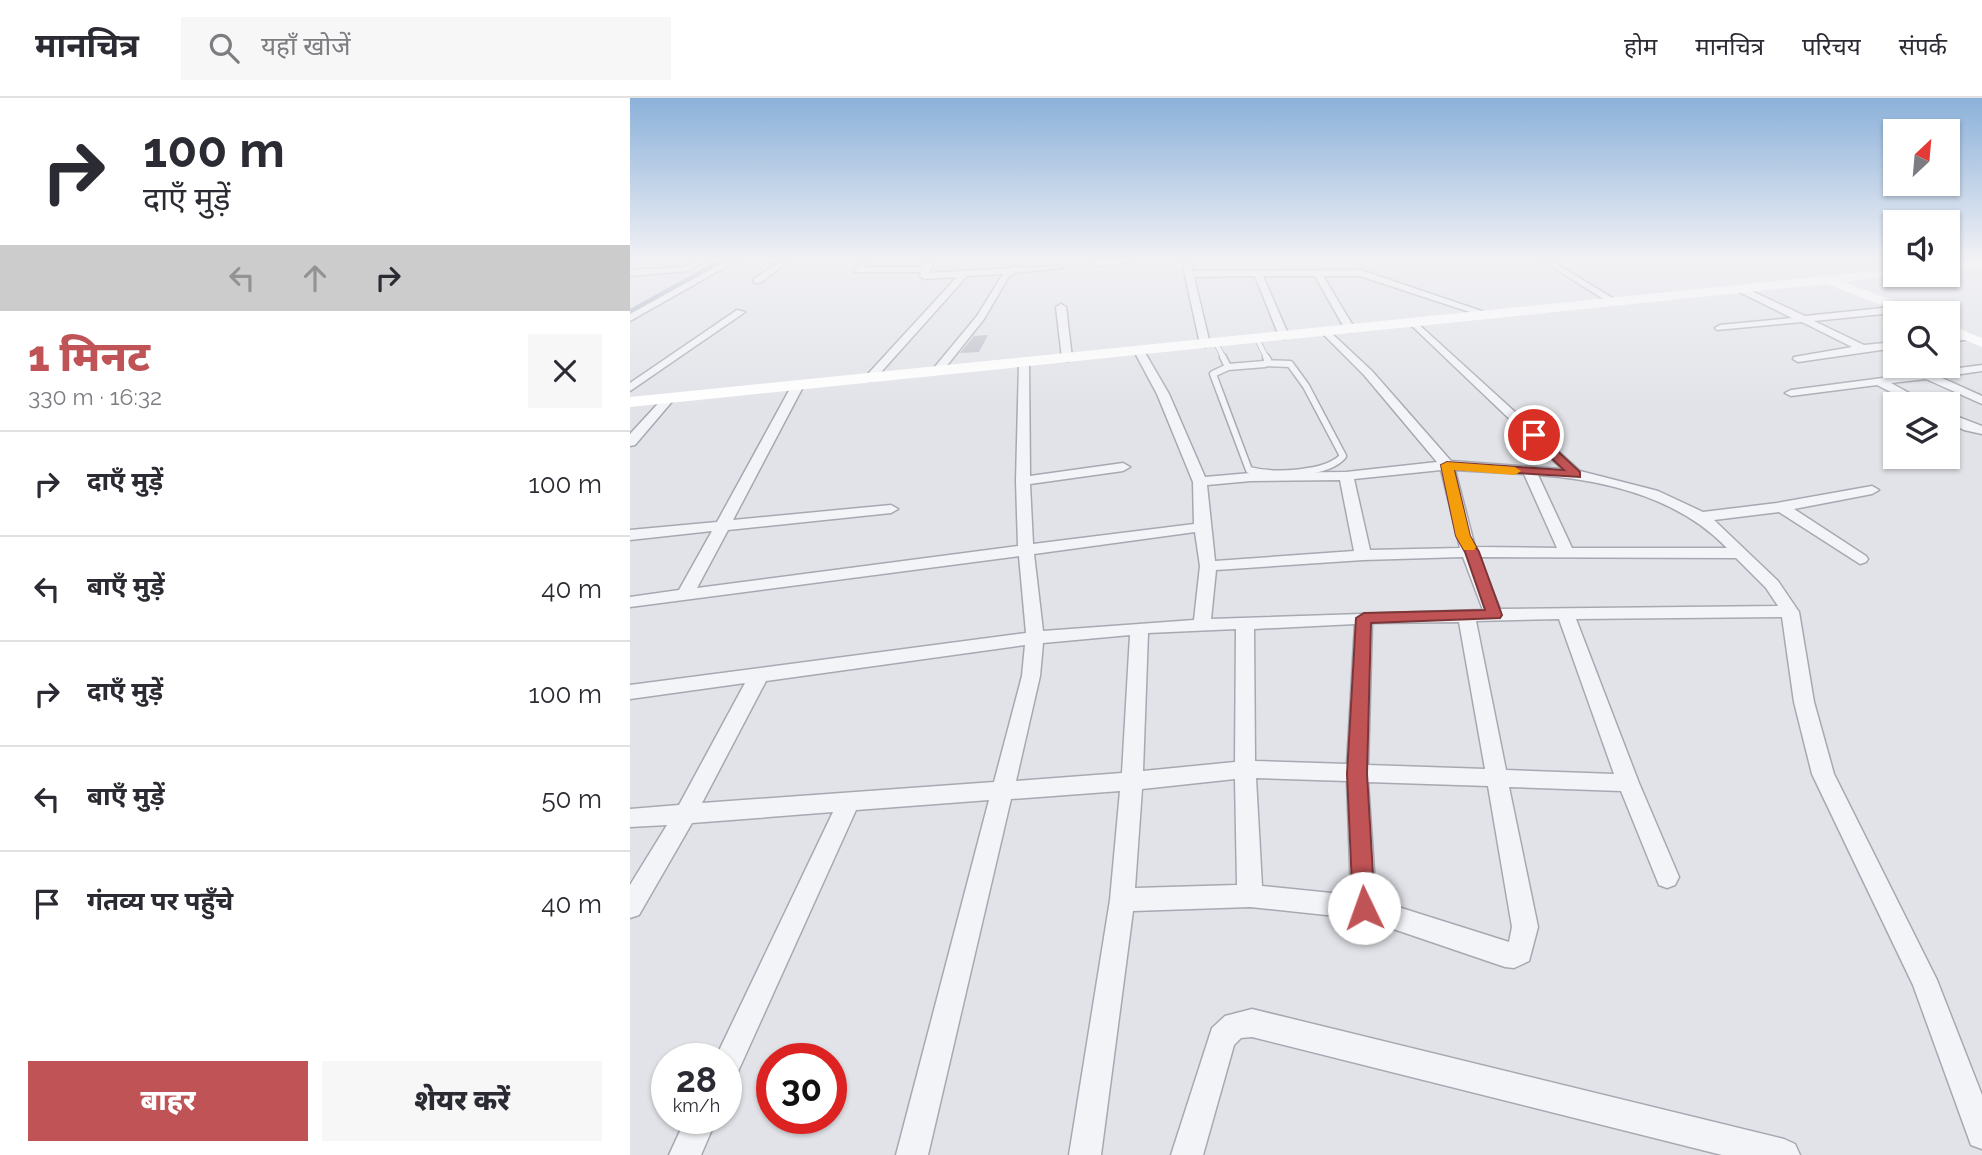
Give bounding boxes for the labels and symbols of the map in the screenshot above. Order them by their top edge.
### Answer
north arrow [1883,119,1960,196]
pin [1504,405,1564,465]
position arrow [1327,871,1401,945]
speed limit sign: 30 [756,1043,847,1134]

